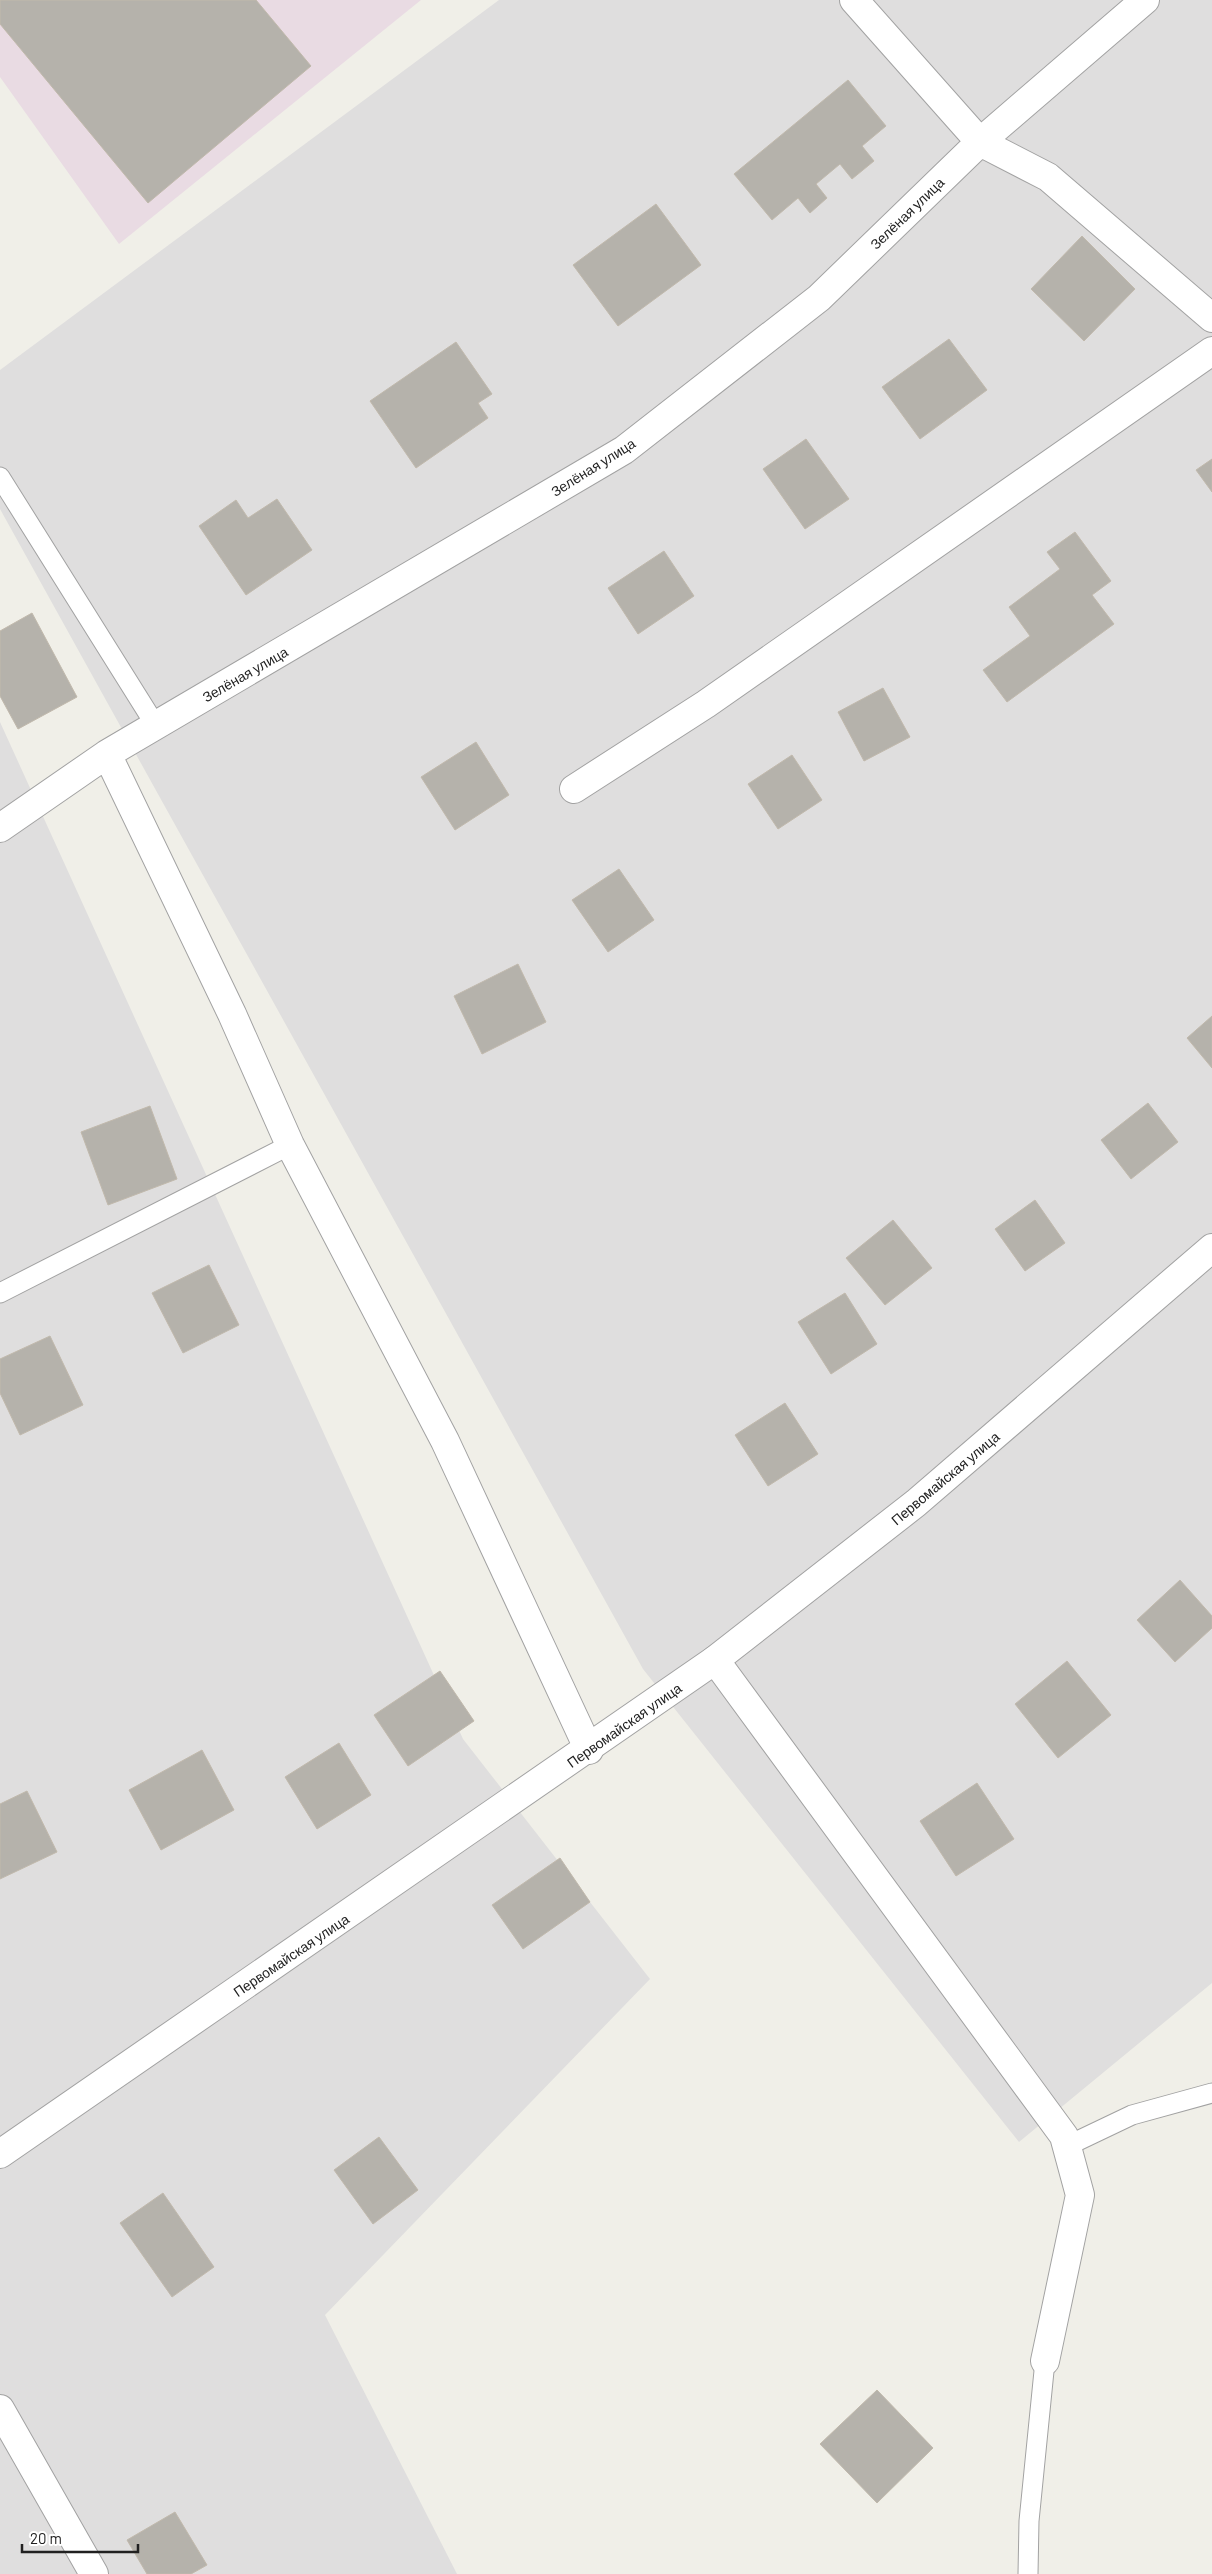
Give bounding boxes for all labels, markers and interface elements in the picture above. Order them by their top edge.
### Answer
street label: Зелёная улица [867,173,948,253]
street label: Зелёная улица [548,434,638,500]
street label: Зелёная улица [199,643,291,705]
street label: Первомайская улица [887,1428,1003,1528]
street label: Первомайская улица [563,1679,685,1771]
street label: Первомайская улица [230,1910,352,2000]
scale bar [22,2522,139,2554]
text: 20 m [30,2529,62,2547]

